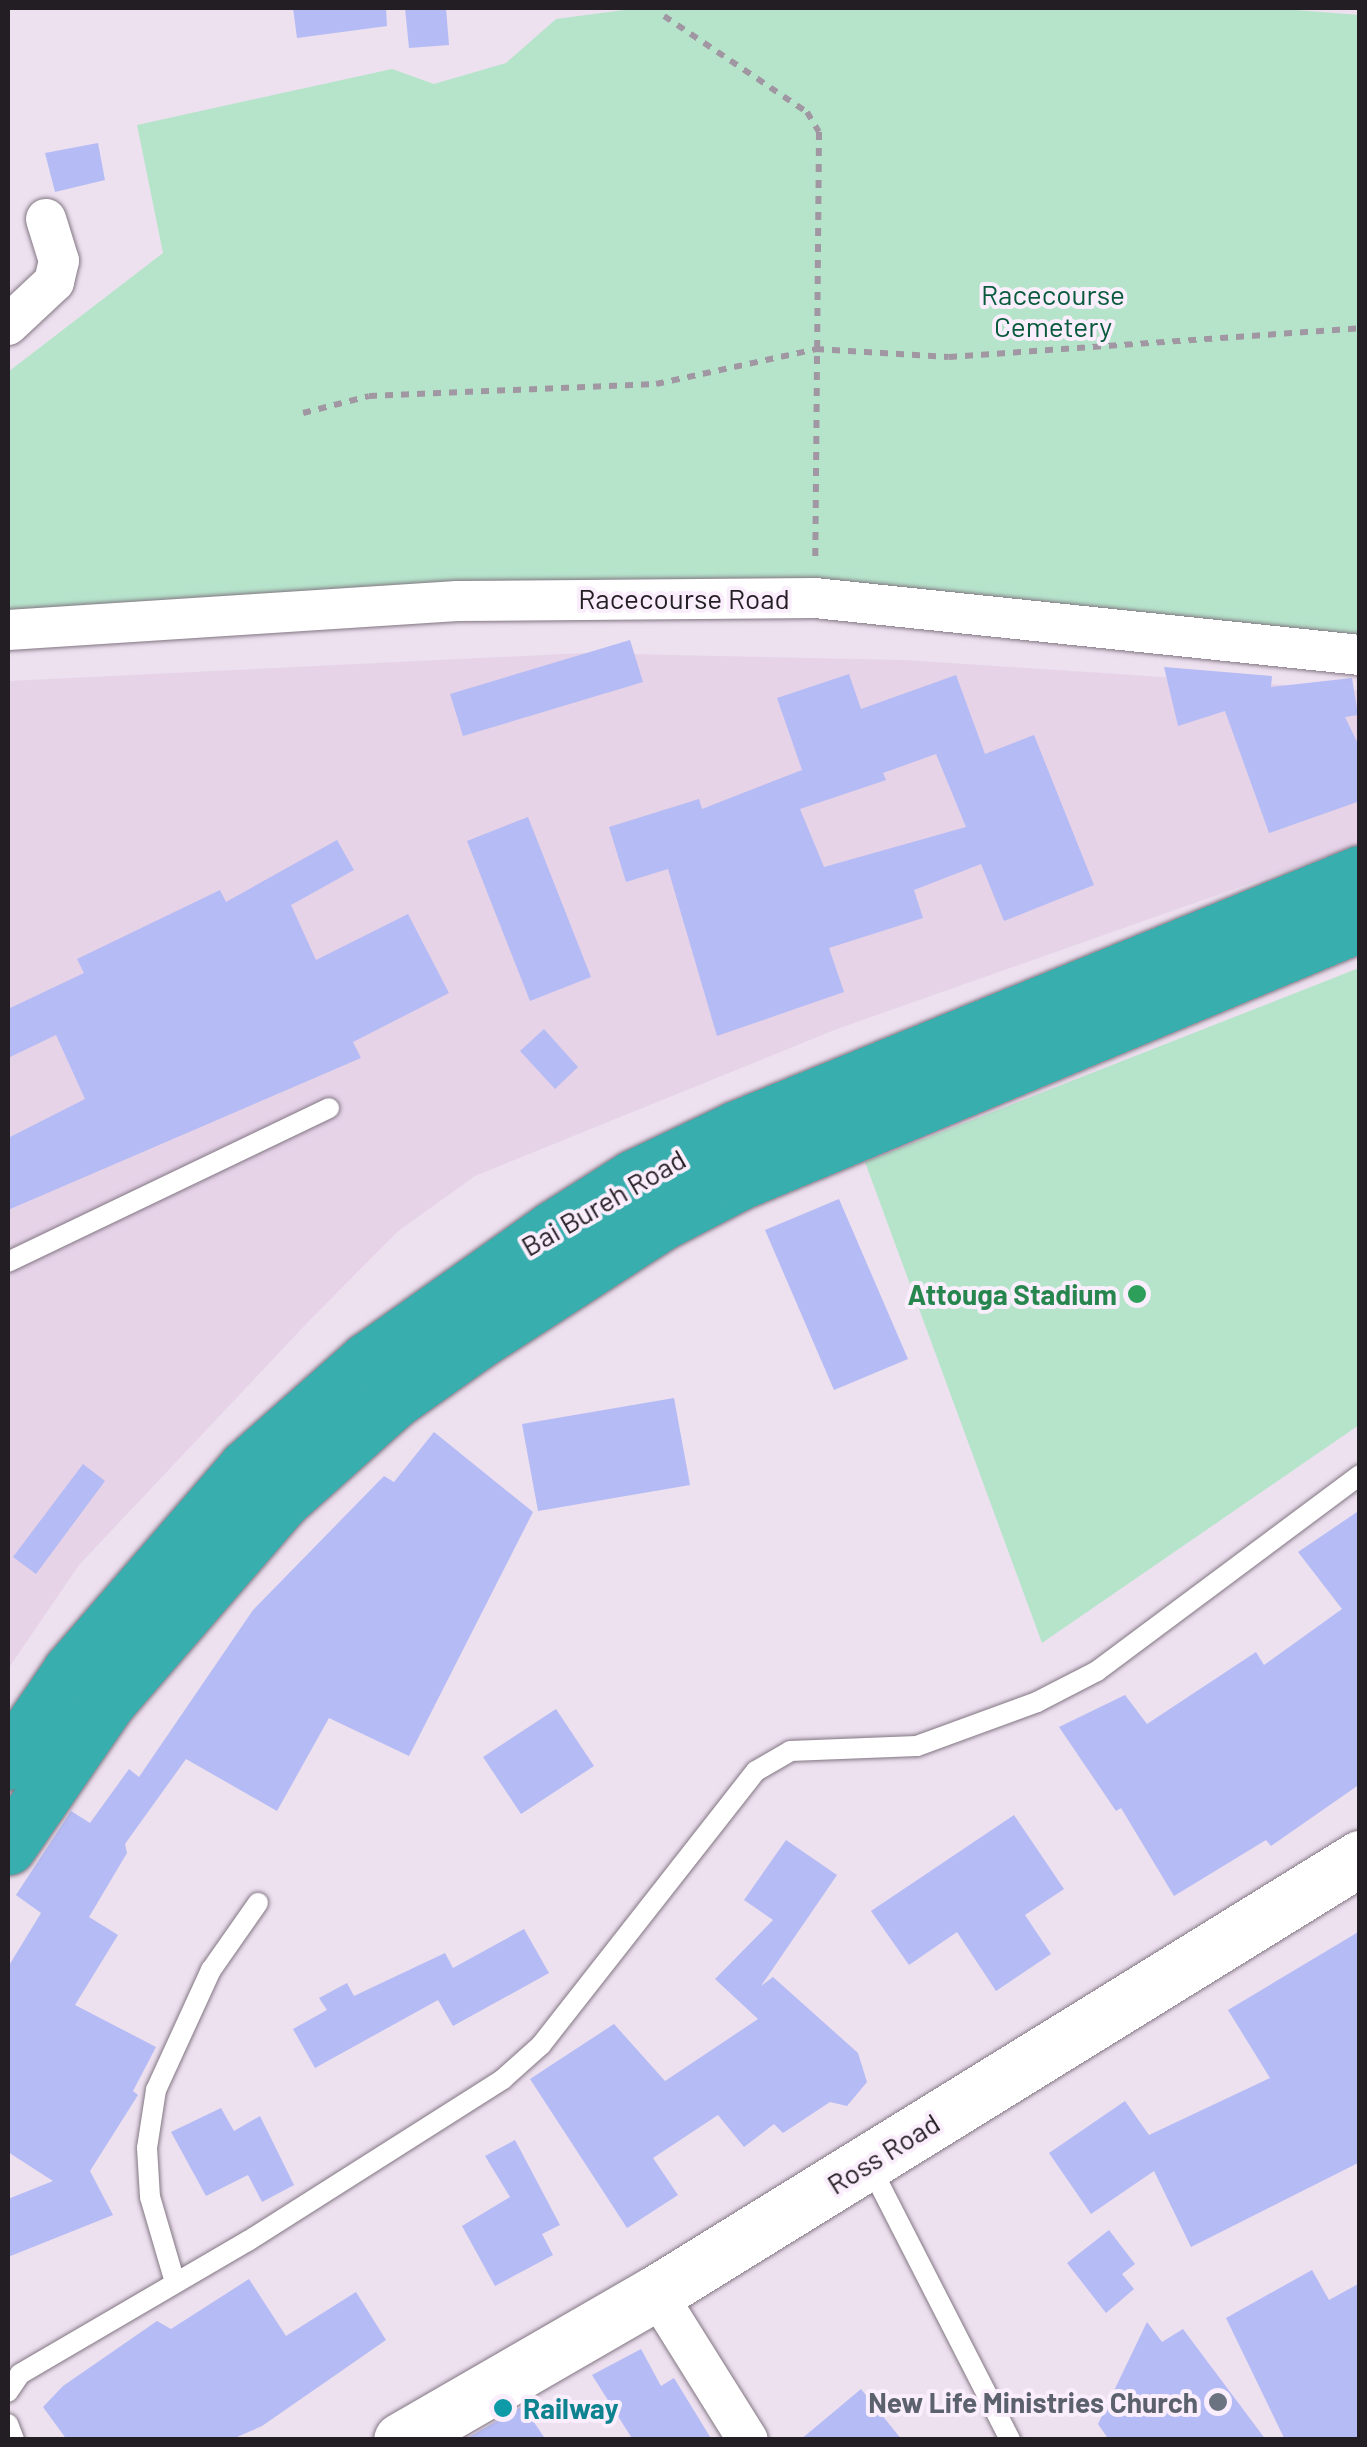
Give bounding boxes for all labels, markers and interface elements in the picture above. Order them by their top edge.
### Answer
park label: Racecourse Cemetery [981,277,1125,343]
street label: Racecourse Road [578,581,790,615]
street label: Bai Bureh Road [515,1141,691,1263]
place label: Attouga Stadium [907,1277,1117,1311]
marker: Attouga Stadium [1126,1283,1148,1305]
street label: Ross Road [821,2105,945,2201]
place label: New Life Ministries Church [868,2385,1198,2419]
place label: Railway [523,2391,619,2425]
marker: New Life Ministries Church [1207,2391,1229,2413]
marker: Railway [492,2397,514,2419]

